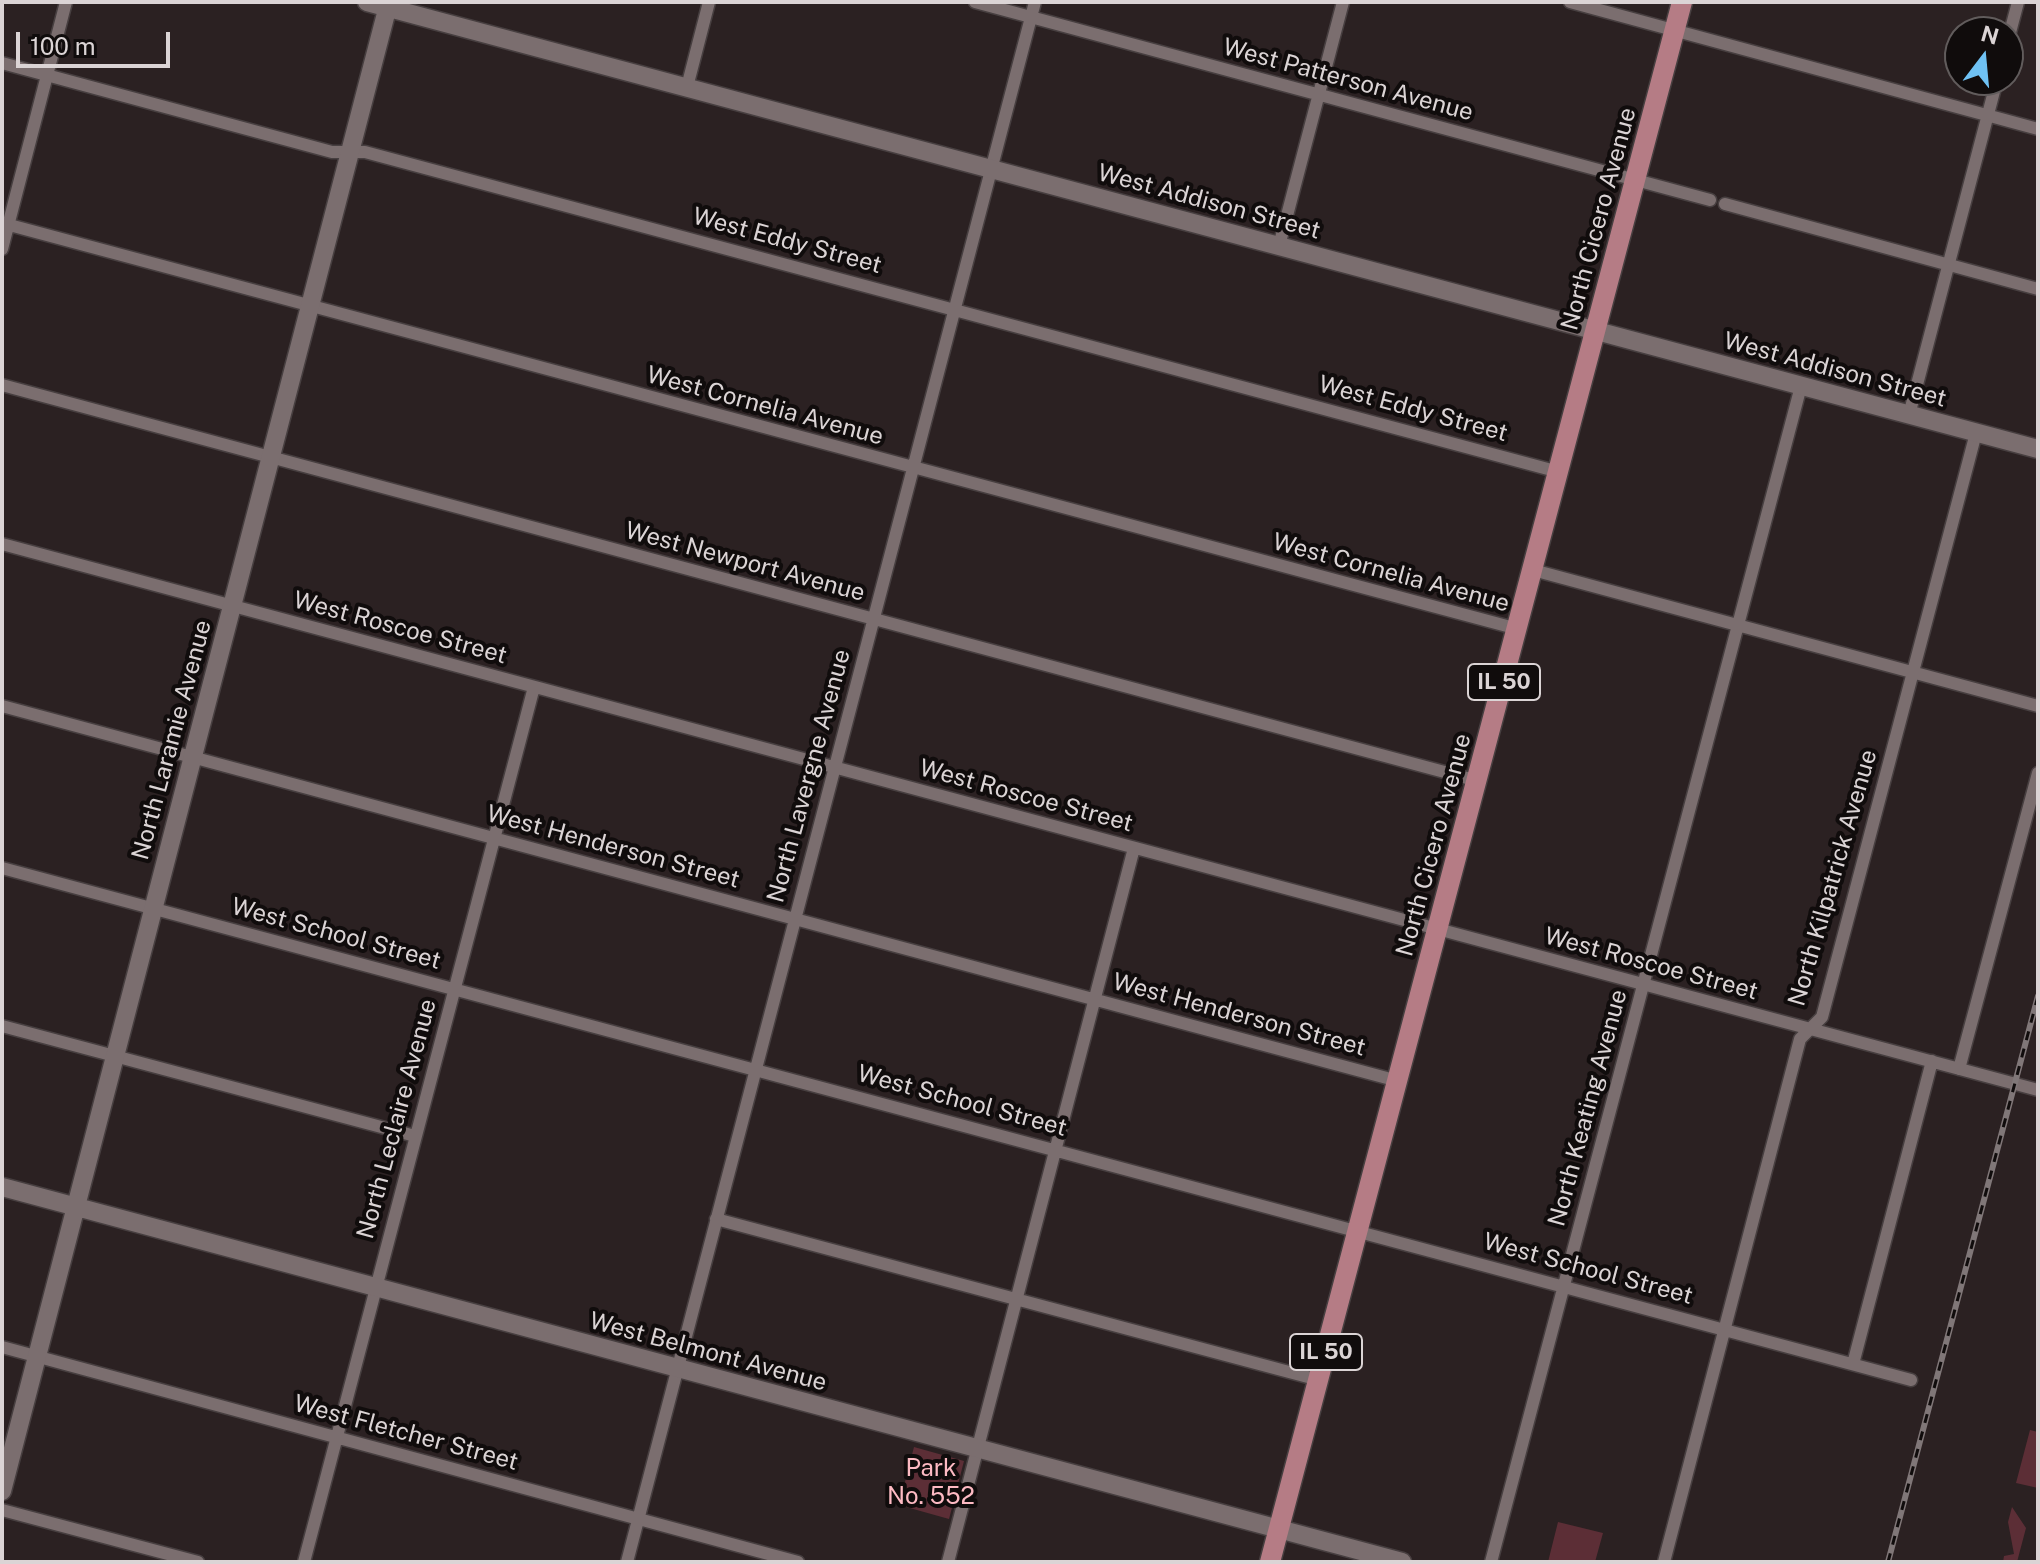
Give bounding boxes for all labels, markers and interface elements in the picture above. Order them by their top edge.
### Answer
scale bar [20,16,174,66]
north arrow [1944,16,2024,96]
text: N [1978,20,2002,50]
text: 100 m [30,32,96,60]
street label: West Patterson Avenue [1220,33,1476,127]
street label: North Cicero Avenue [1555,104,1643,334]
street label: West Addison Street [1095,158,1323,246]
street label: West Eddy Street [689,202,885,280]
street label: West Addison Street [1721,326,1949,414]
street label: West Cornelia Avenue [643,361,887,451]
street label: West Eddy Street [1315,370,1511,448]
street label: West Newport Avenue [622,516,868,608]
street label: West Cornelia Avenue [1269,528,1513,618]
street label: West Roscoe Street [290,586,510,670]
street label: North Laramie Avenue [126,617,218,863]
street label: North Lavergne Avenue [761,646,857,906]
road number: IL 50 [1468,664,1540,700]
street label: North Cicero Avenue [1390,730,1478,960]
street label: North Kilpatrick Avenue [1783,747,1883,1009]
street label: West Roscoe Street [916,754,1136,838]
street label: West Henderson Street [483,799,743,895]
street label: West School Street [228,892,444,976]
street label: West Roscoe Street [1541,922,1761,1006]
street label: West Henderson Street [1109,967,1369,1063]
street label: North Keating Avenue [1543,986,1633,1230]
street label: North Leclaire Avenue [351,996,443,1242]
street label: West School Street [854,1059,1070,1143]
street label: West School Street [1480,1227,1696,1311]
street label: West Belmont Avenue [586,1306,830,1398]
road number: IL 50 [1290,1334,1362,1370]
street label: West Fletcher Street [291,1389,521,1477]
park label: Park No. 552 [887,1455,975,1511]

